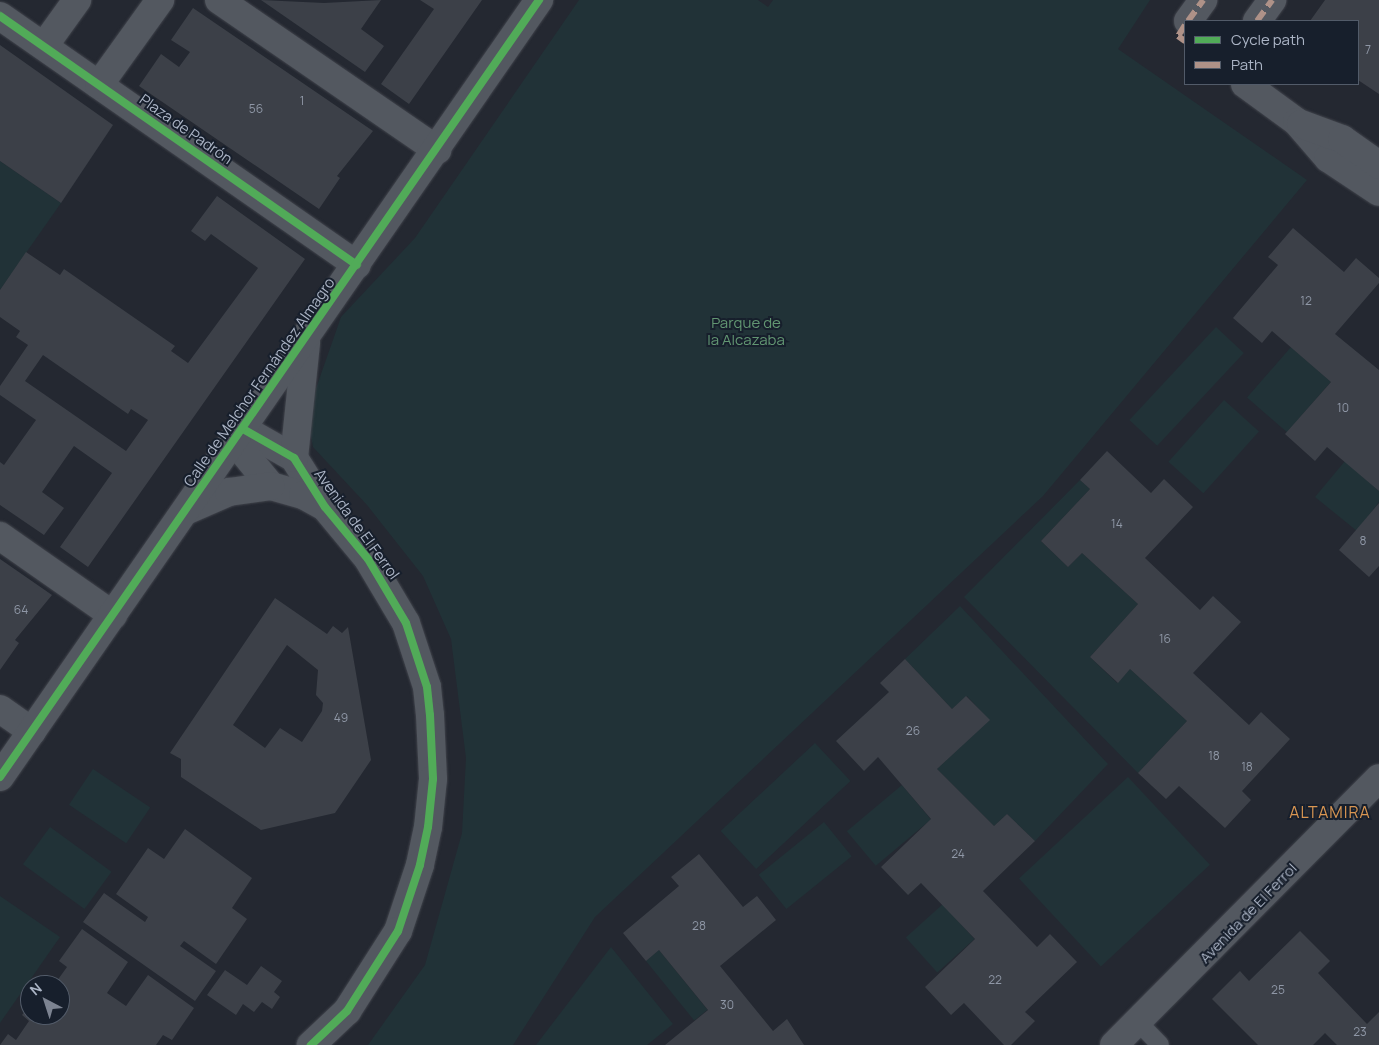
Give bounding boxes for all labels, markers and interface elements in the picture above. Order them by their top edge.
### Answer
legend [1184,20,1359,85]
text: Cycle path [1231,29,1305,50]
house number: 7 [1365,43,1371,57]
text: Path [1231,54,1263,75]
street label: Plaza de Padrón [136,90,236,168]
house number: 1 [300,94,304,108]
house number: 56 [249,102,263,116]
street label: Calle de Melchor Fernández Almagro [180,274,338,490]
house number: 12 [1300,294,1312,308]
park label: Parque de la Alcazaba [707,313,785,348]
house number: 10 [1337,401,1349,415]
street label: Avenida de El Ferrol [311,465,403,583]
house number: 14 [1111,517,1123,531]
house number: 8 [1360,534,1366,548]
house number: 64 [14,603,28,617]
house number: 16 [1159,632,1171,646]
house number: 49 [334,711,348,725]
house number: 26 [906,724,920,738]
house number: 18 [1208,749,1220,763]
house number: 18 [1241,760,1253,774]
district label: ALTAMIRA [1288,802,1372,822]
house number: 24 [951,847,965,861]
street label: Avenida de El Ferrol [1196,859,1300,967]
house number: 28 [692,919,706,933]
house number: 22 [988,973,1002,987]
north arrow [20,975,70,1025]
text: N [26,978,46,999]
house number: 25 [1271,983,1285,997]
house number: 30 [720,998,734,1012]
house number: 23 [1353,1025,1367,1039]

